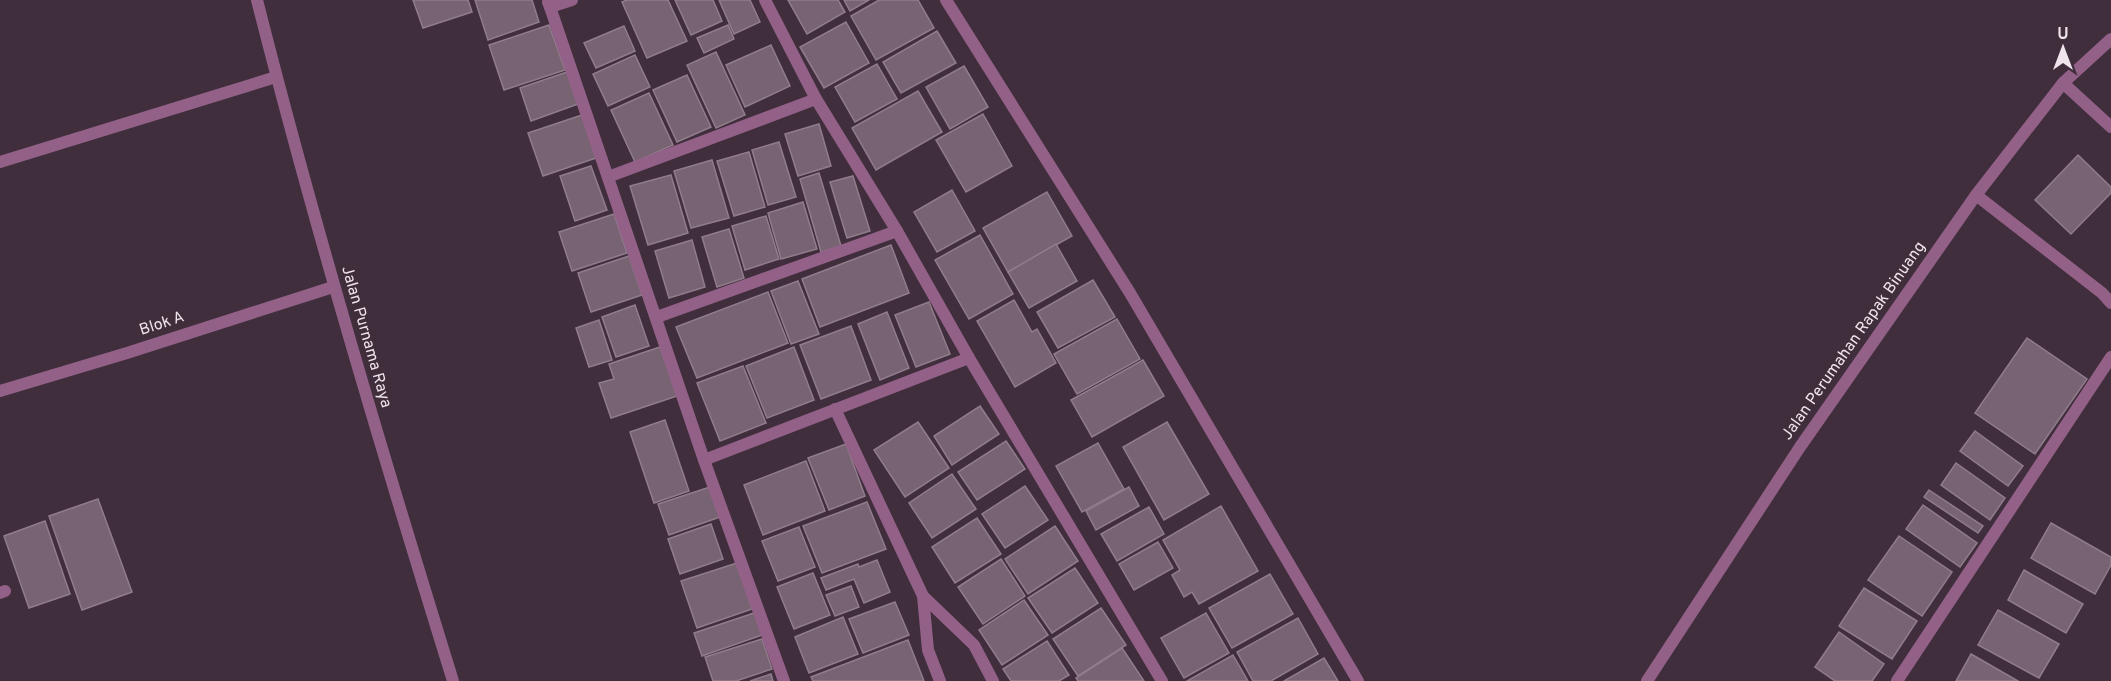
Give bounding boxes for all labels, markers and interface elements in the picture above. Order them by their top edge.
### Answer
north arrow [2033,18,2093,78]
text: U [2057,25,2069,45]
street label: Jalan Perumahan Rapak Binuang [1778,238,1930,444]
street label: Jalan Purnama Raya [336,264,396,410]
street label: Blok A [137,307,187,341]

